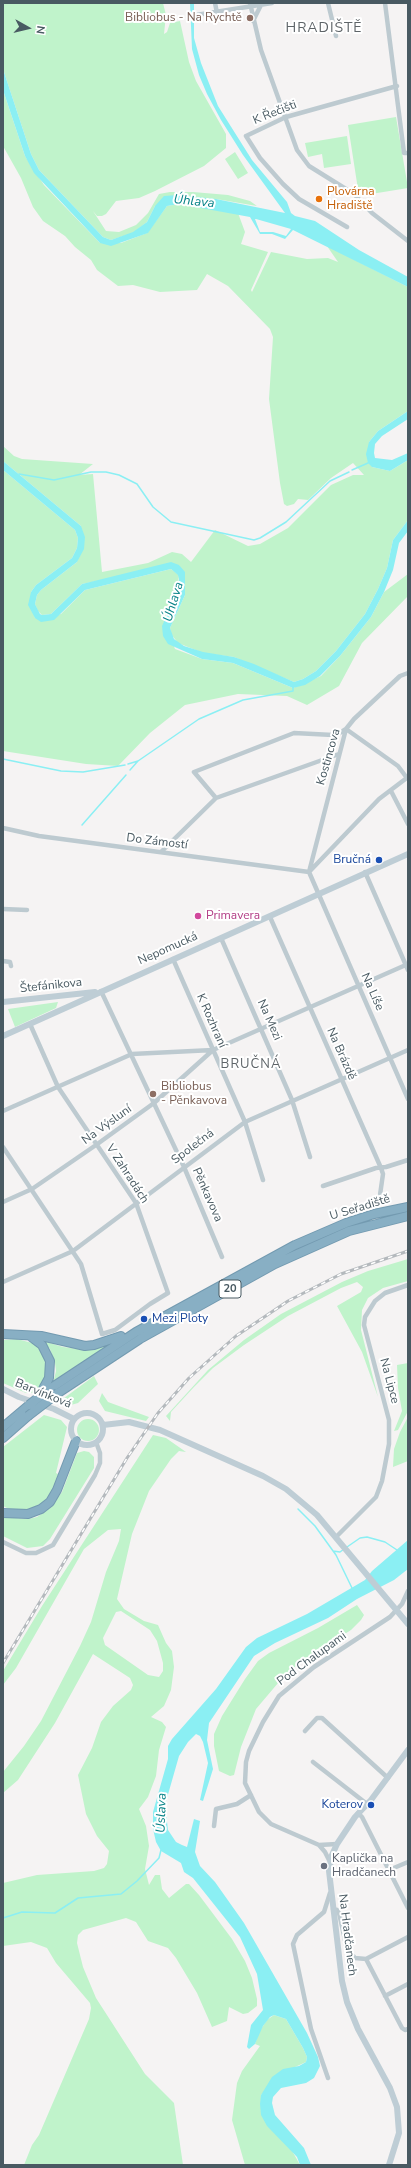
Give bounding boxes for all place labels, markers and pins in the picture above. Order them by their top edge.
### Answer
place label: Bibliobus - Na Rychtě [125,11,242,25]
marker: Bibliobus - Na Rychtě [245,13,255,23]
place label: Plovárna Hradiště [327,185,375,213]
marker: Plovárna Hradiště [314,194,324,204]
place label: Bručná [333,853,371,867]
marker: Bručná [374,855,384,865]
place label: Primavera [206,909,260,923]
marker: Primavera [193,911,203,921]
place label: Bibliobus - Pěnkavova [161,1080,227,1108]
marker: Bibliobus - Pěnkavova [148,1089,158,1099]
place label: Mezi Ploty [152,1312,208,1326]
marker: Mezi Ploty [139,1314,149,1324]
place label: Koterov [322,1798,363,1812]
marker: Koterov [366,1800,376,1810]
place label: Kaplička na Hradčanech [332,1852,396,1880]
marker: Kaplička na Hradčanech [319,1861,329,1871]

